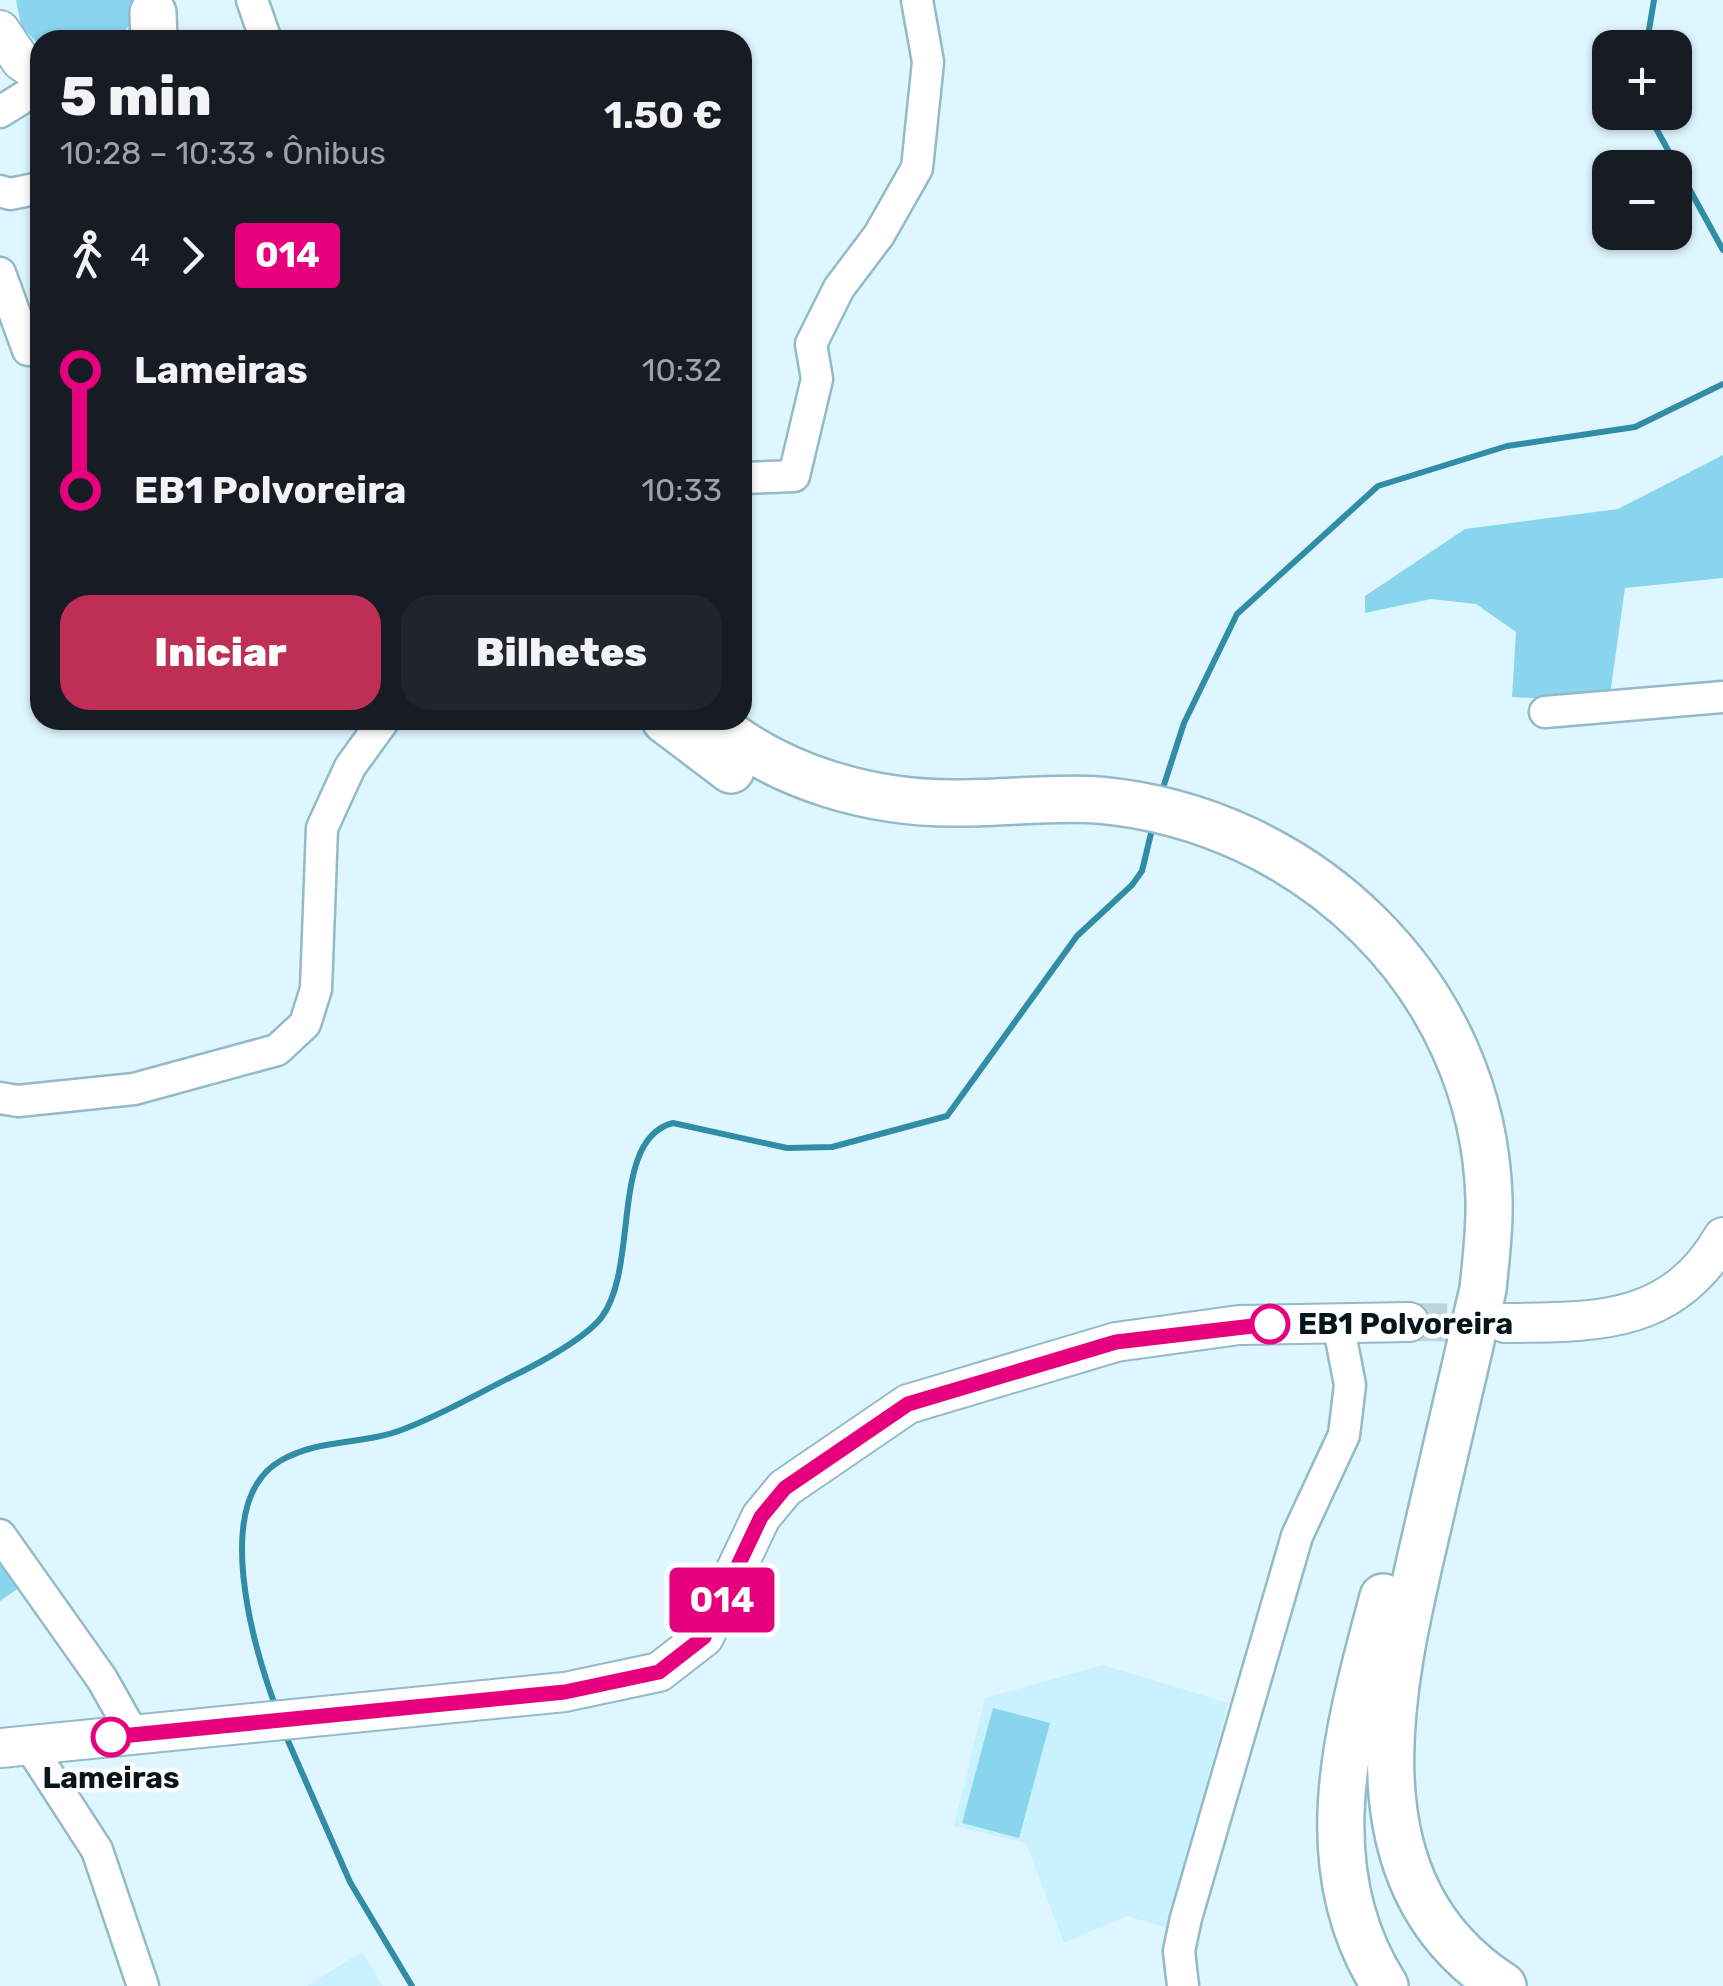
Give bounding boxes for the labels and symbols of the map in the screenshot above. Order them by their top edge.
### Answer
marker: EB1 Polvoreira [1251,1305,1289,1343]
place label: EB1 Polvoreira [1298,1306,1513,1342]
line badge: 014 [664,1568,780,1632]
marker: Lameiras [92,1718,130,1756]
place label: Lameiras [42,1760,180,1796]

